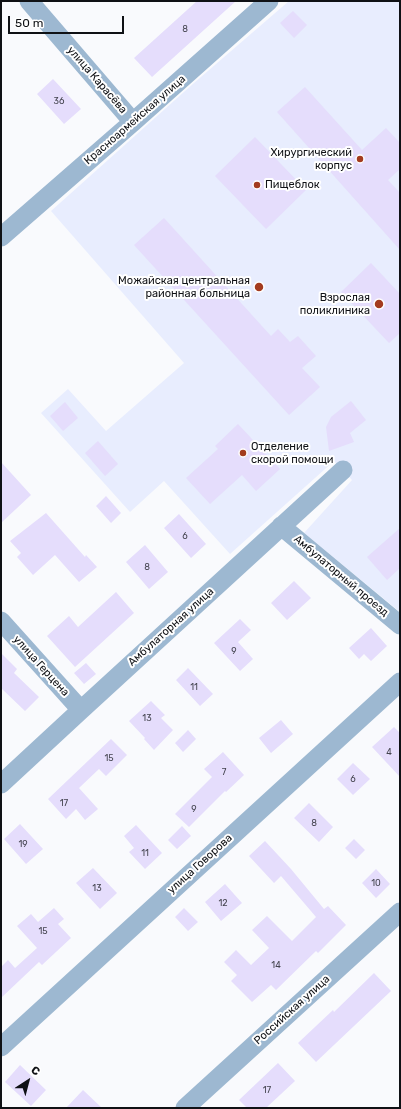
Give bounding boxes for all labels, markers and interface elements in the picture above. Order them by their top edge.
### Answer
scale bar [10,8,126,34]
text: 50 m [15,16,43,30]
house number: 8 [182,24,188,34]
street label: улица Карасёва [64,44,130,116]
street label: Красноармейская улица [82,72,188,168]
house number: 36 [54,96,64,106]
place label: Хирургический корпус [270,146,352,172]
marker: Хирургический корпус [355,154,365,164]
place label: Пищеблок [265,178,320,192]
marker: Пищеблок [252,180,262,190]
place label: Можайская центральная районная больница [118,274,250,300]
marker: Можайская центральная районная больница [253,281,265,293]
place label: Взрослая поликлиника [300,291,370,317]
marker: Взрослая поликлиника [373,298,385,310]
place label: Отделение скорой помощи [251,440,334,466]
marker: Отделение скорой помощи [238,448,248,458]
house number: 6 [182,531,188,541]
street label: Амбулаторный проезд [291,533,391,619]
house number: 8 [144,562,150,572]
street label: Амбулаторная улица [125,585,217,669]
street label: улица Герцена [10,633,72,699]
house number: 9 [231,646,237,656]
house number: 11 [190,682,198,692]
house number: 13 [142,713,152,723]
house number: 4 [386,747,392,757]
house number: 15 [104,753,114,763]
house number: 7 [222,767,226,777]
house number: 6 [350,774,356,784]
house number: 17 [60,798,68,808]
house number: 9 [191,804,197,814]
house number: 8 [311,818,317,828]
street label: улица Говорова [165,831,235,897]
house number: 19 [18,839,28,849]
house number: 11 [141,848,149,858]
house number: 10 [371,878,381,888]
house number: 13 [92,883,102,893]
house number: 12 [218,898,228,908]
house number: 15 [38,926,48,936]
house number: 14 [271,960,281,970]
street label: Российская улица [251,973,333,1047]
north arrow [8,1061,48,1101]
text: С [28,1063,42,1078]
house number: 17 [263,1085,271,1095]

